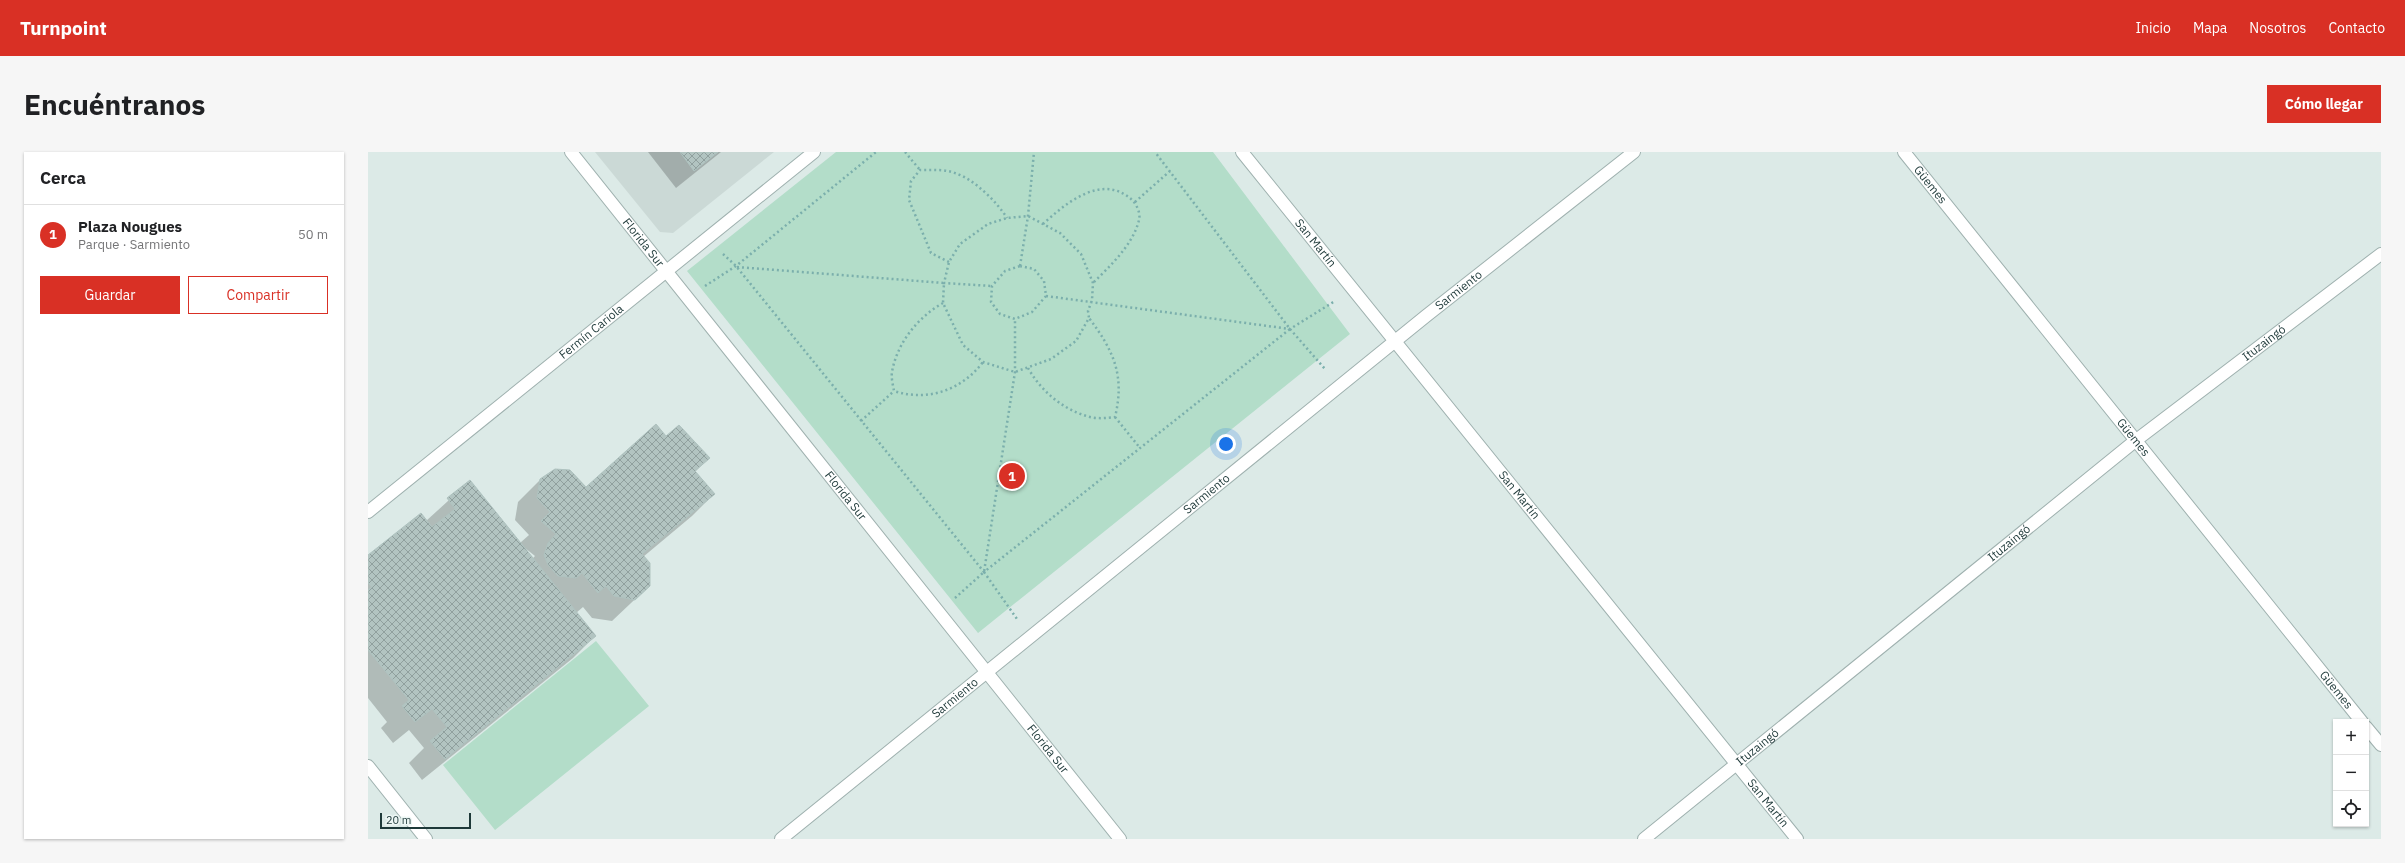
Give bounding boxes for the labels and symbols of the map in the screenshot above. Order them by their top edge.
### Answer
street label: Güemes [1911,162,1951,207]
street label: Florida Sur [620,215,668,270]
street label: San Martín [1292,216,1340,270]
street label: Sarmiento [1432,267,1485,313]
street label: Fermín Cariola [556,301,627,362]
street label: Ituzaingó [2239,321,2289,364]
street label: Güemes [2114,415,2154,459]
your location [1216,434,1236,454]
pin: 1 [999,461,1025,491]
street label: Florida Sur [822,468,871,523]
street label: San Martín [1496,468,1544,522]
street label: Sarmiento [1180,470,1233,517]
street label: Ituzaingó [1984,521,2033,564]
street label: Güemes [2317,667,2357,712]
street label: Sarmiento [928,674,981,721]
street label: Florida Sur [1024,721,1073,777]
street label: Ituzaingó [1733,725,1782,768]
street label: San Martín [1744,776,1792,830]
scale bar [380,811,471,830]

